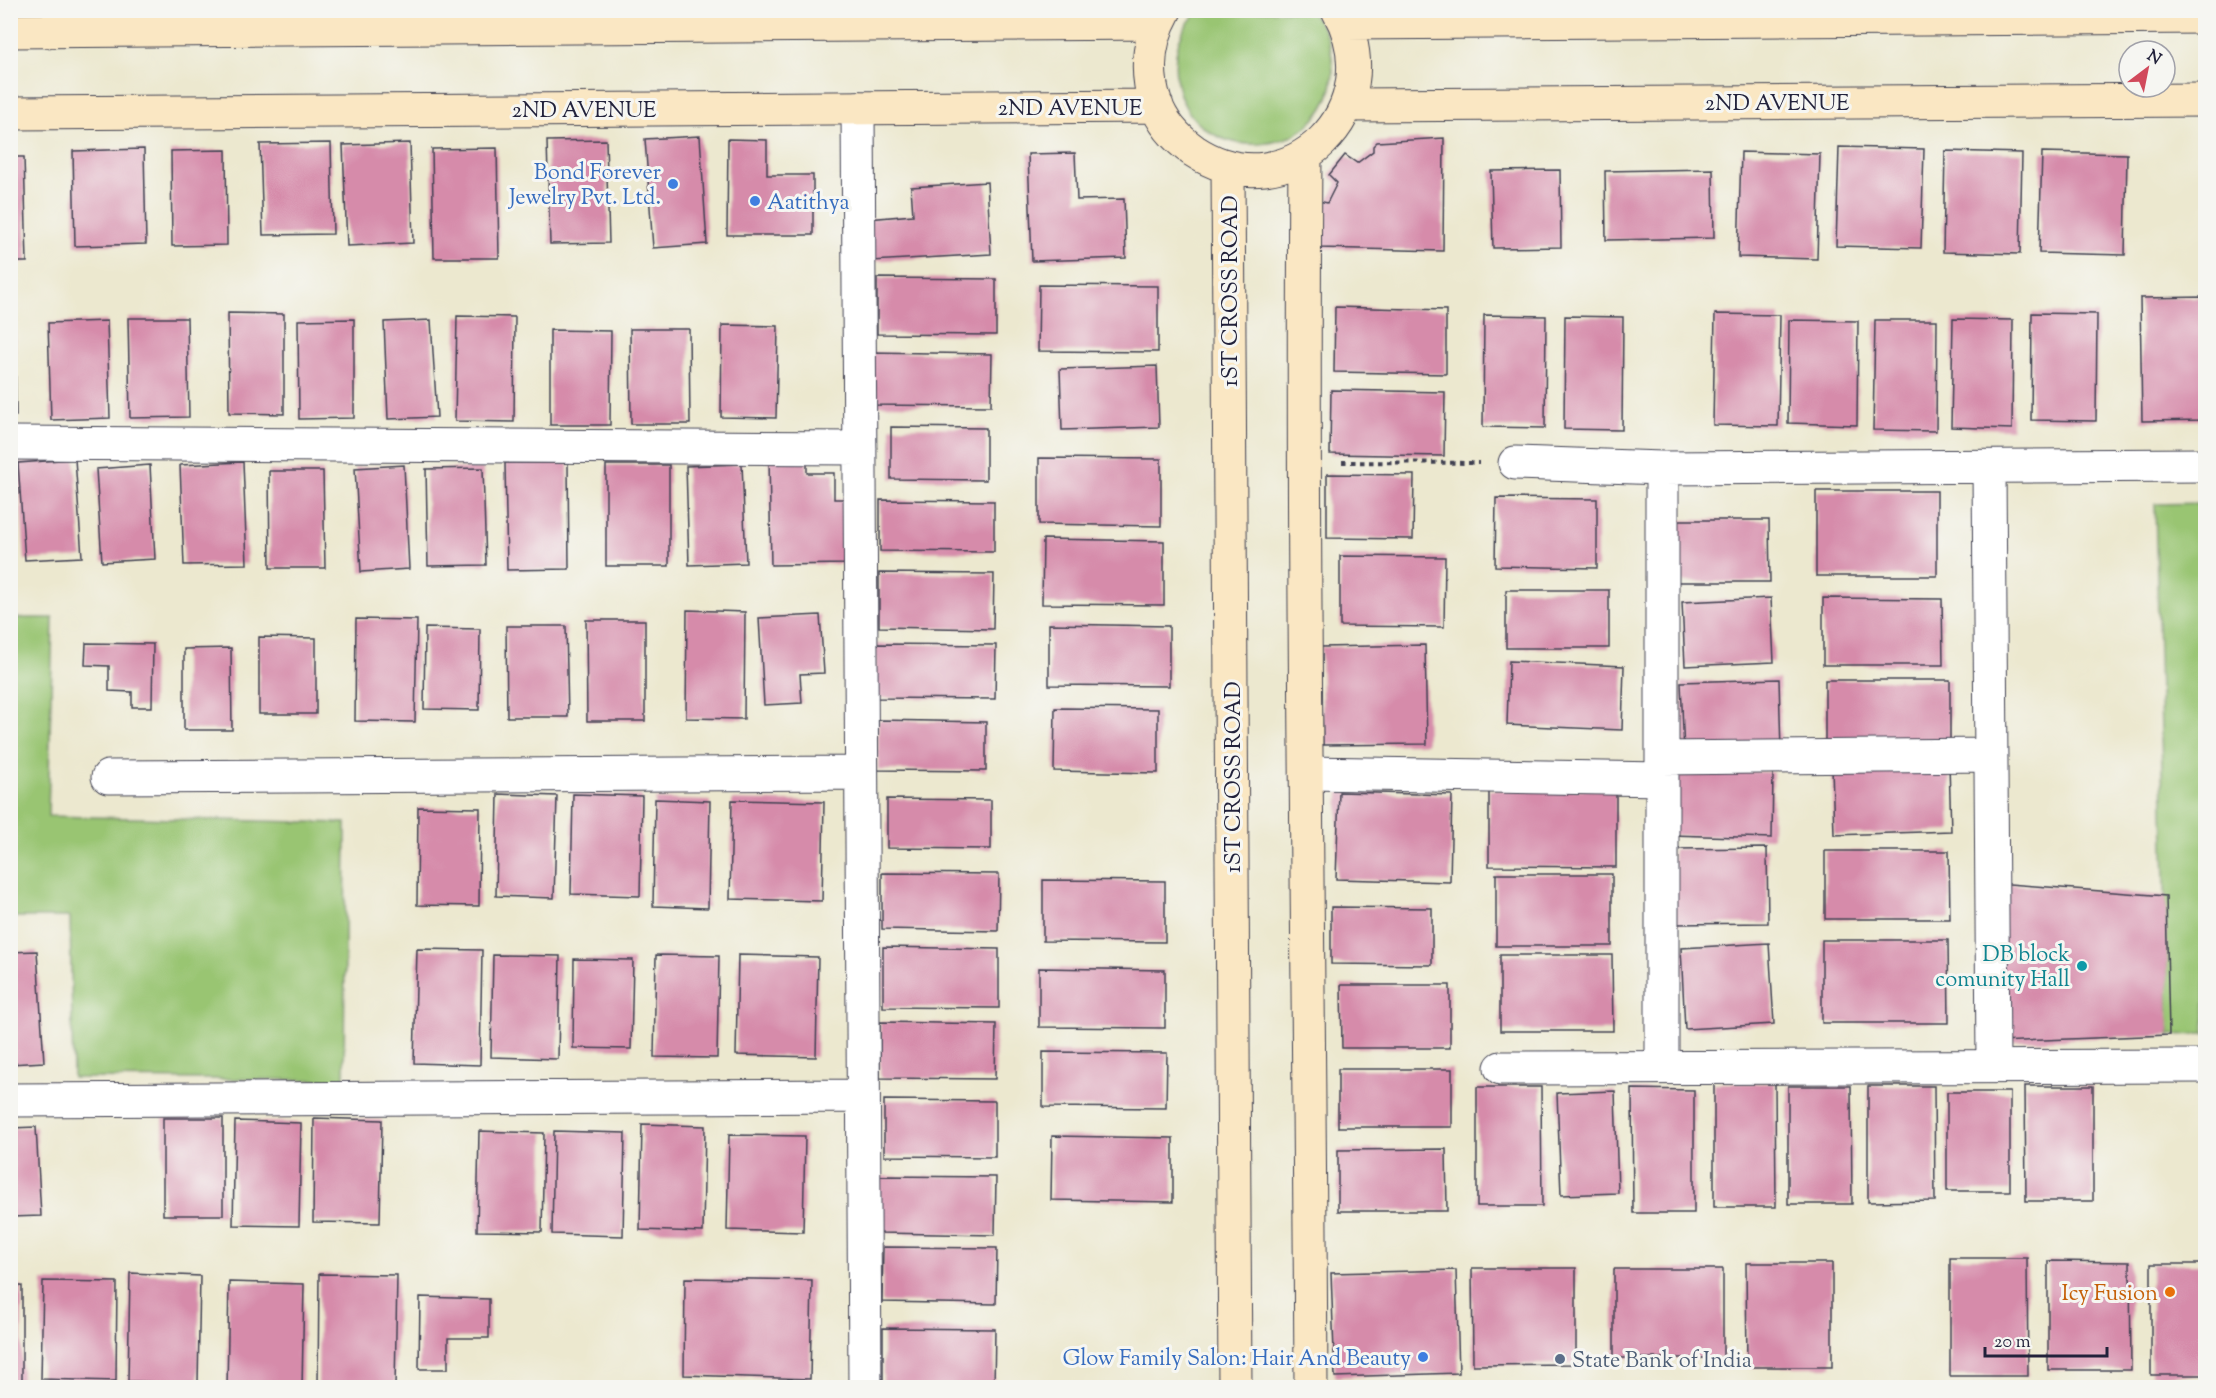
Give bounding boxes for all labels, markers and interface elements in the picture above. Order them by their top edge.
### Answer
north arrow [2117,39,2177,99]
text: N [2142,45,2165,72]
street label: 2ND AVENUE [1705,89,1849,121]
street label: 2ND AVENUE [998,94,1142,126]
street label: 2ND AVENUE [512,96,656,128]
place label: Bond Forever Jewelry Pvt. Ltd. [508,158,661,215]
marker: Bond Forever Jewelry Pvt. Ltd. [666,177,680,191]
place label: Aatithya [767,188,850,220]
marker: Aatithya [748,194,762,208]
street label: 1ST CROSS ROAD [1216,195,1248,387]
street label: 1ST CROSS ROAD [1219,681,1251,873]
place label: DB block comunity Hall [1935,940,2070,997]
marker: DB block comunity Hall [2075,959,2089,973]
place label: Icy Fusion [2061,1279,2158,1311]
marker: Icy Fusion [2163,1285,2177,1299]
scale bar [1985,1320,2106,1358]
text: 20 m [1994,1330,2031,1356]
place label: Glow Family Salon: Hair And Beauty [1062,1344,1411,1376]
place label: State Bank of India [1572,1346,1752,1378]
marker: Glow Family Salon: Hair And Beauty [1416,1350,1430,1364]
marker: State Bank of India [1553,1352,1567,1366]

